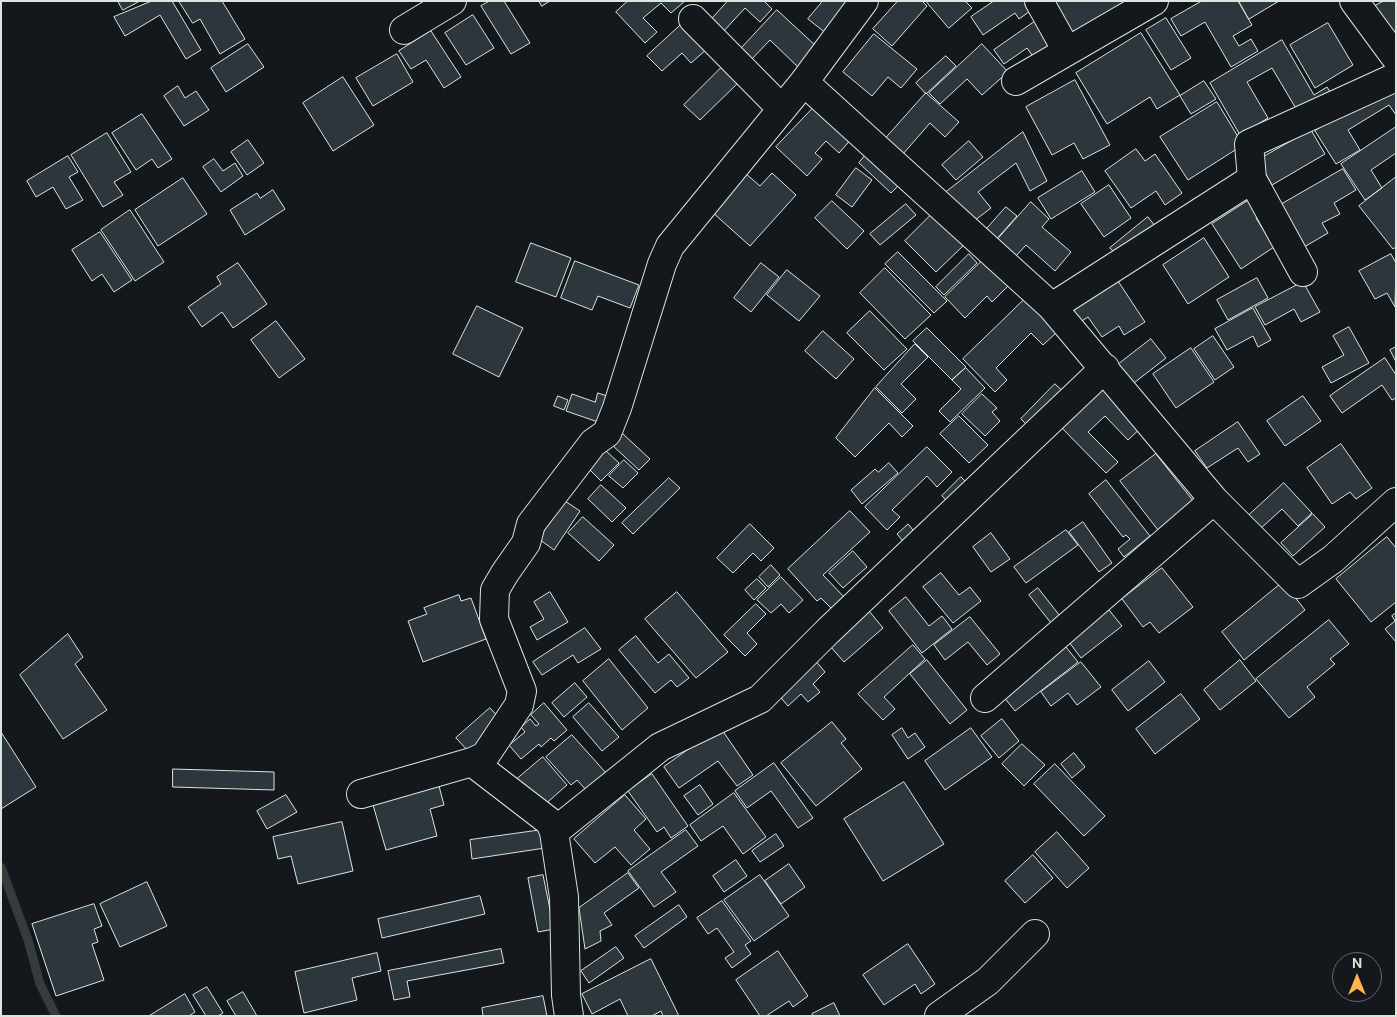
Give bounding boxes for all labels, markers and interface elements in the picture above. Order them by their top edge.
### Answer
north arrow [1332,952,1382,1002]
text: N [1352,954,1362,972]

